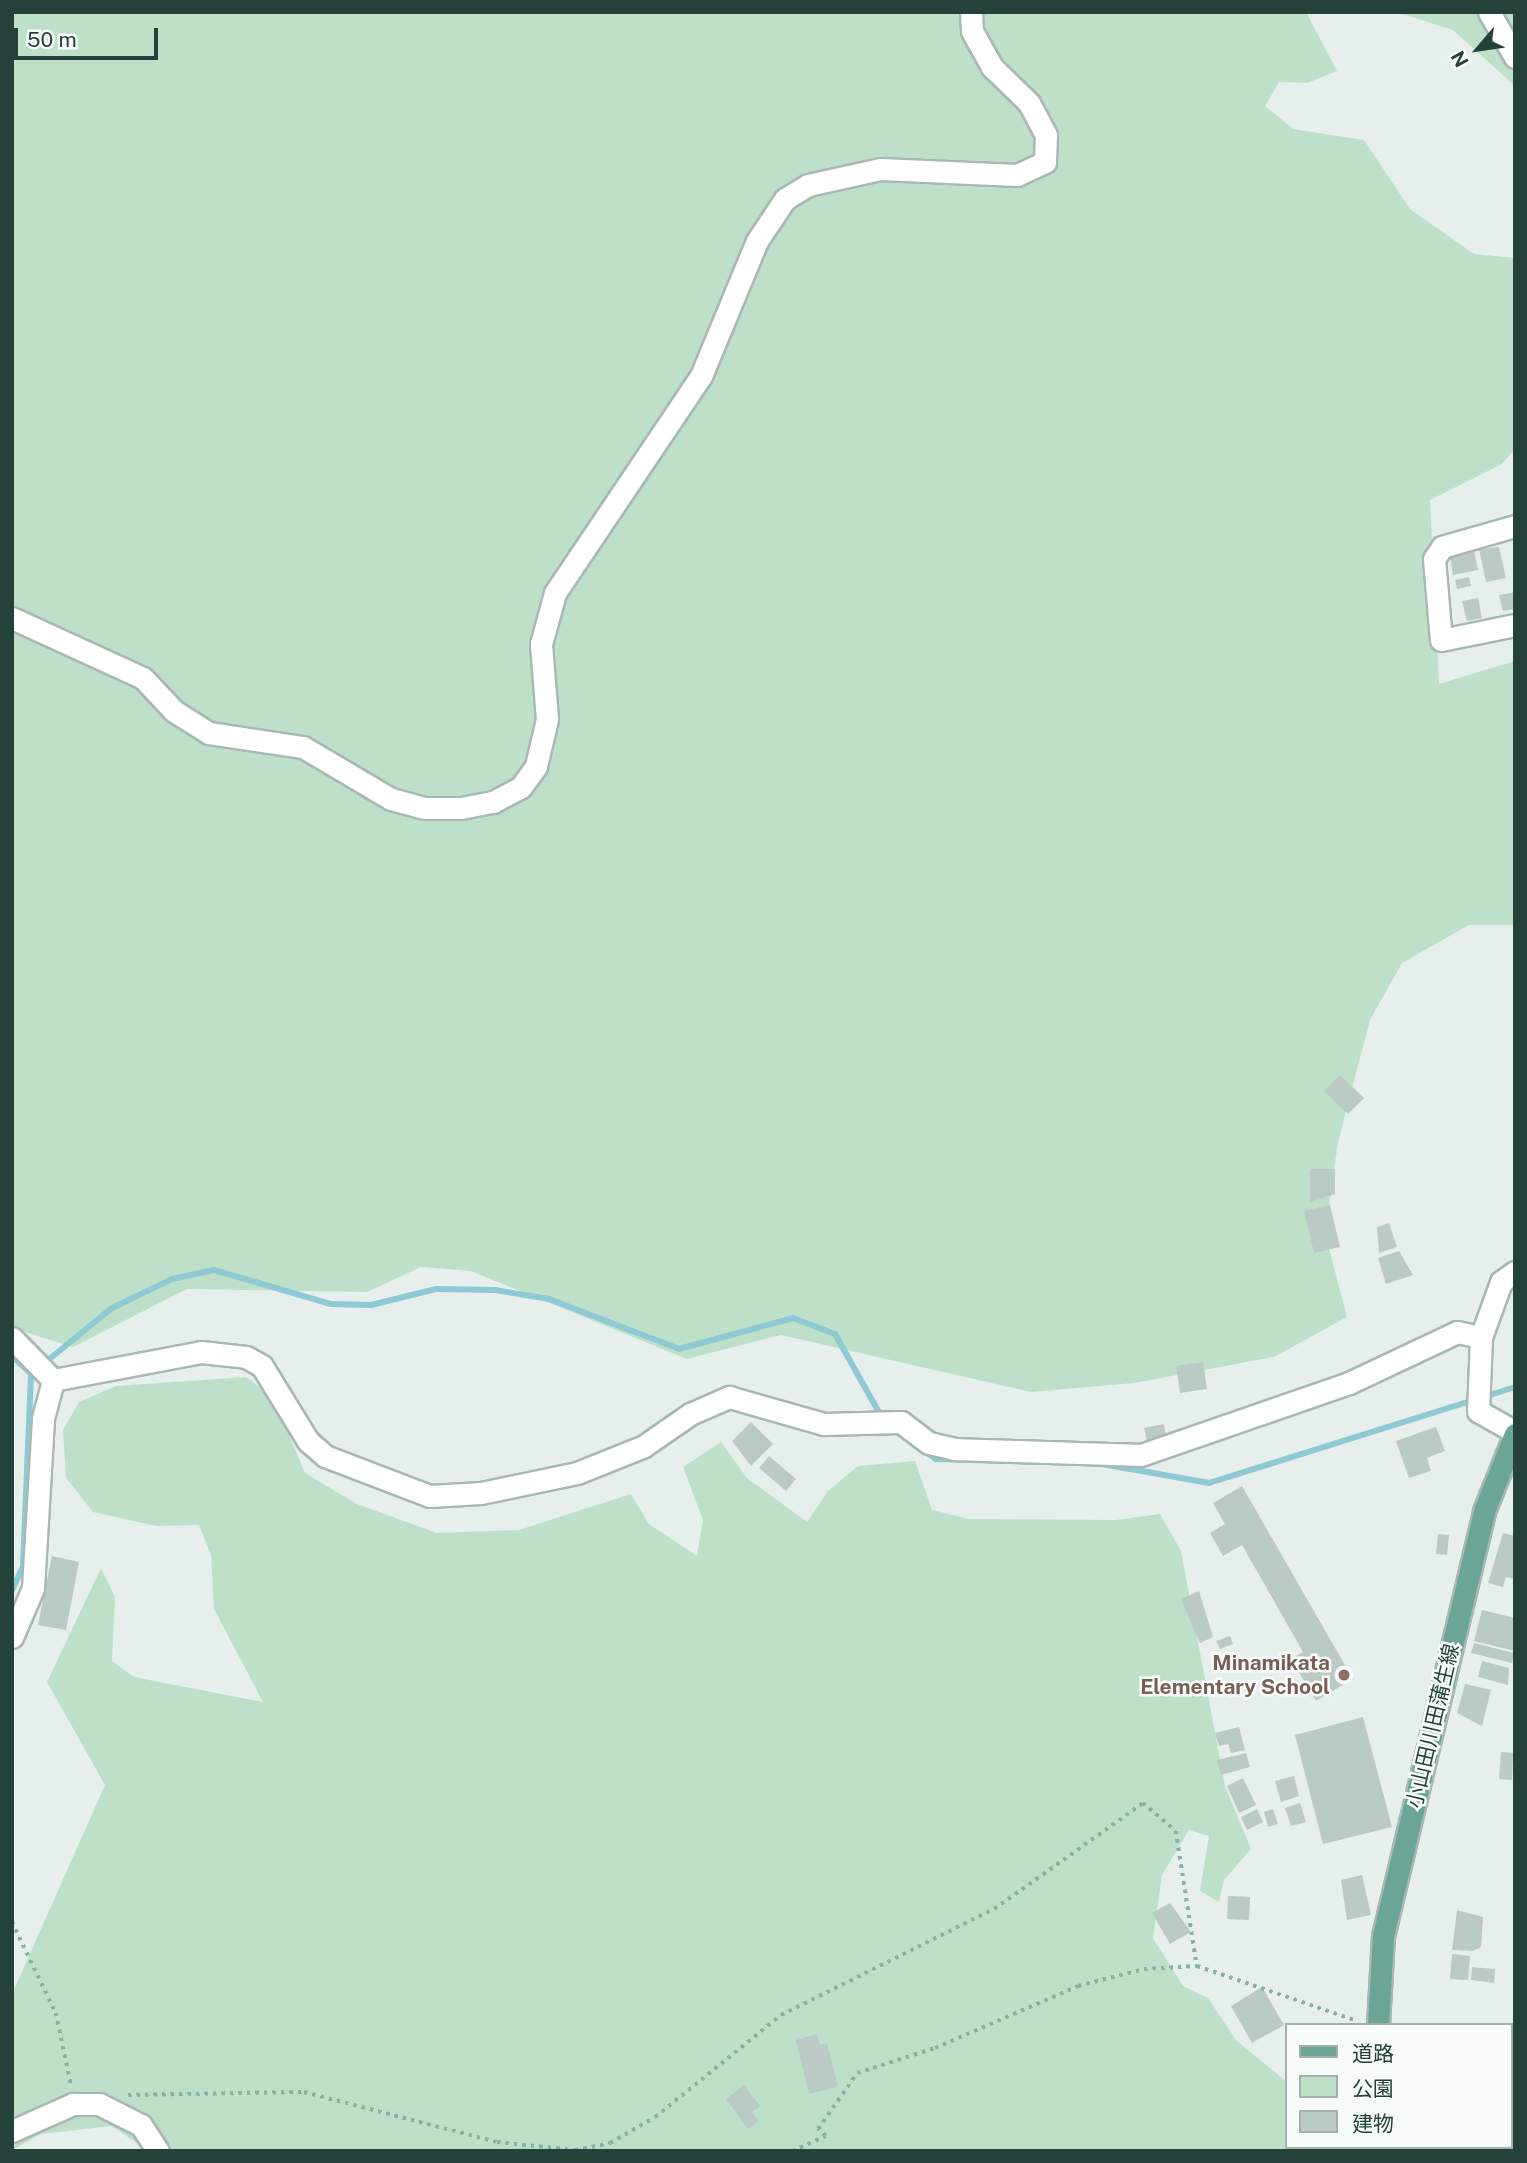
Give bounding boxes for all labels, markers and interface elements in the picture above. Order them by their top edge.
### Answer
scale bar [18,14,161,58]
north arrow [1443,14,1513,84]
text: 50 m [27,27,77,52]
text: N [1446,47,1473,71]
street label: 小山田川田蒲生線 [1402,1641,1464,1811]
place label: Minamikata Elementary School [1140,1650,1330,1700]
marker: Minamikata Elementary School [1336,1667,1352,1683]
legend [1286,2023,1513,2149]
text: 道路 [1352,2041,1394,2066]
text: 公園 [1352,2076,1394,2101]
text: 建物 [1352,2111,1394,2136]

